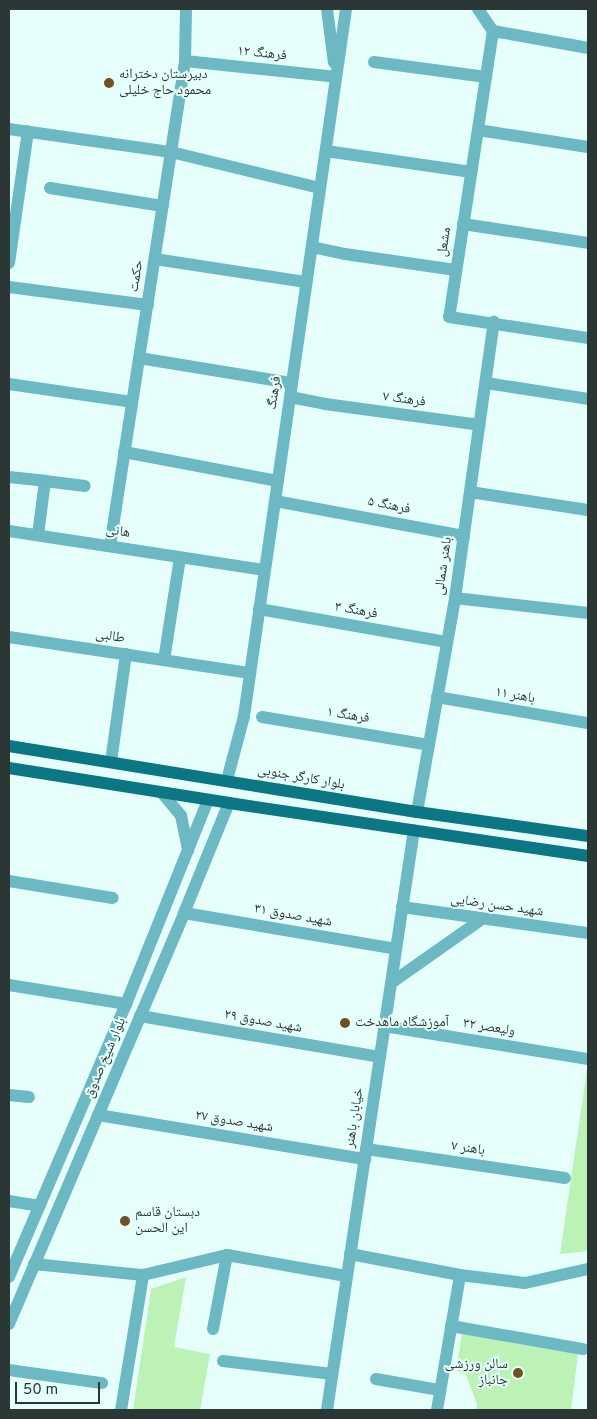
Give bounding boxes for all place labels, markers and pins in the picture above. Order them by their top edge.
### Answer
place label: دبيرستان دخترانه محمود حاج خلیلی [119,67,211,100]
marker: دبيرستان دخترانه محمود حاج خلیلی [103,77,115,89]
place label: آموزشگاه ماهدخت [355,1015,449,1031]
marker: آموزشگاه ماهدخت [339,1017,351,1029]
place label: دبستان قاسم این الحسن [135,1205,200,1238]
marker: دبستان قاسم این الحسن [119,1215,131,1227]
place label: سالن ورزشی جانباز [445,1357,508,1390]
marker: سالن ورزشی جانباز [512,1367,524,1379]

